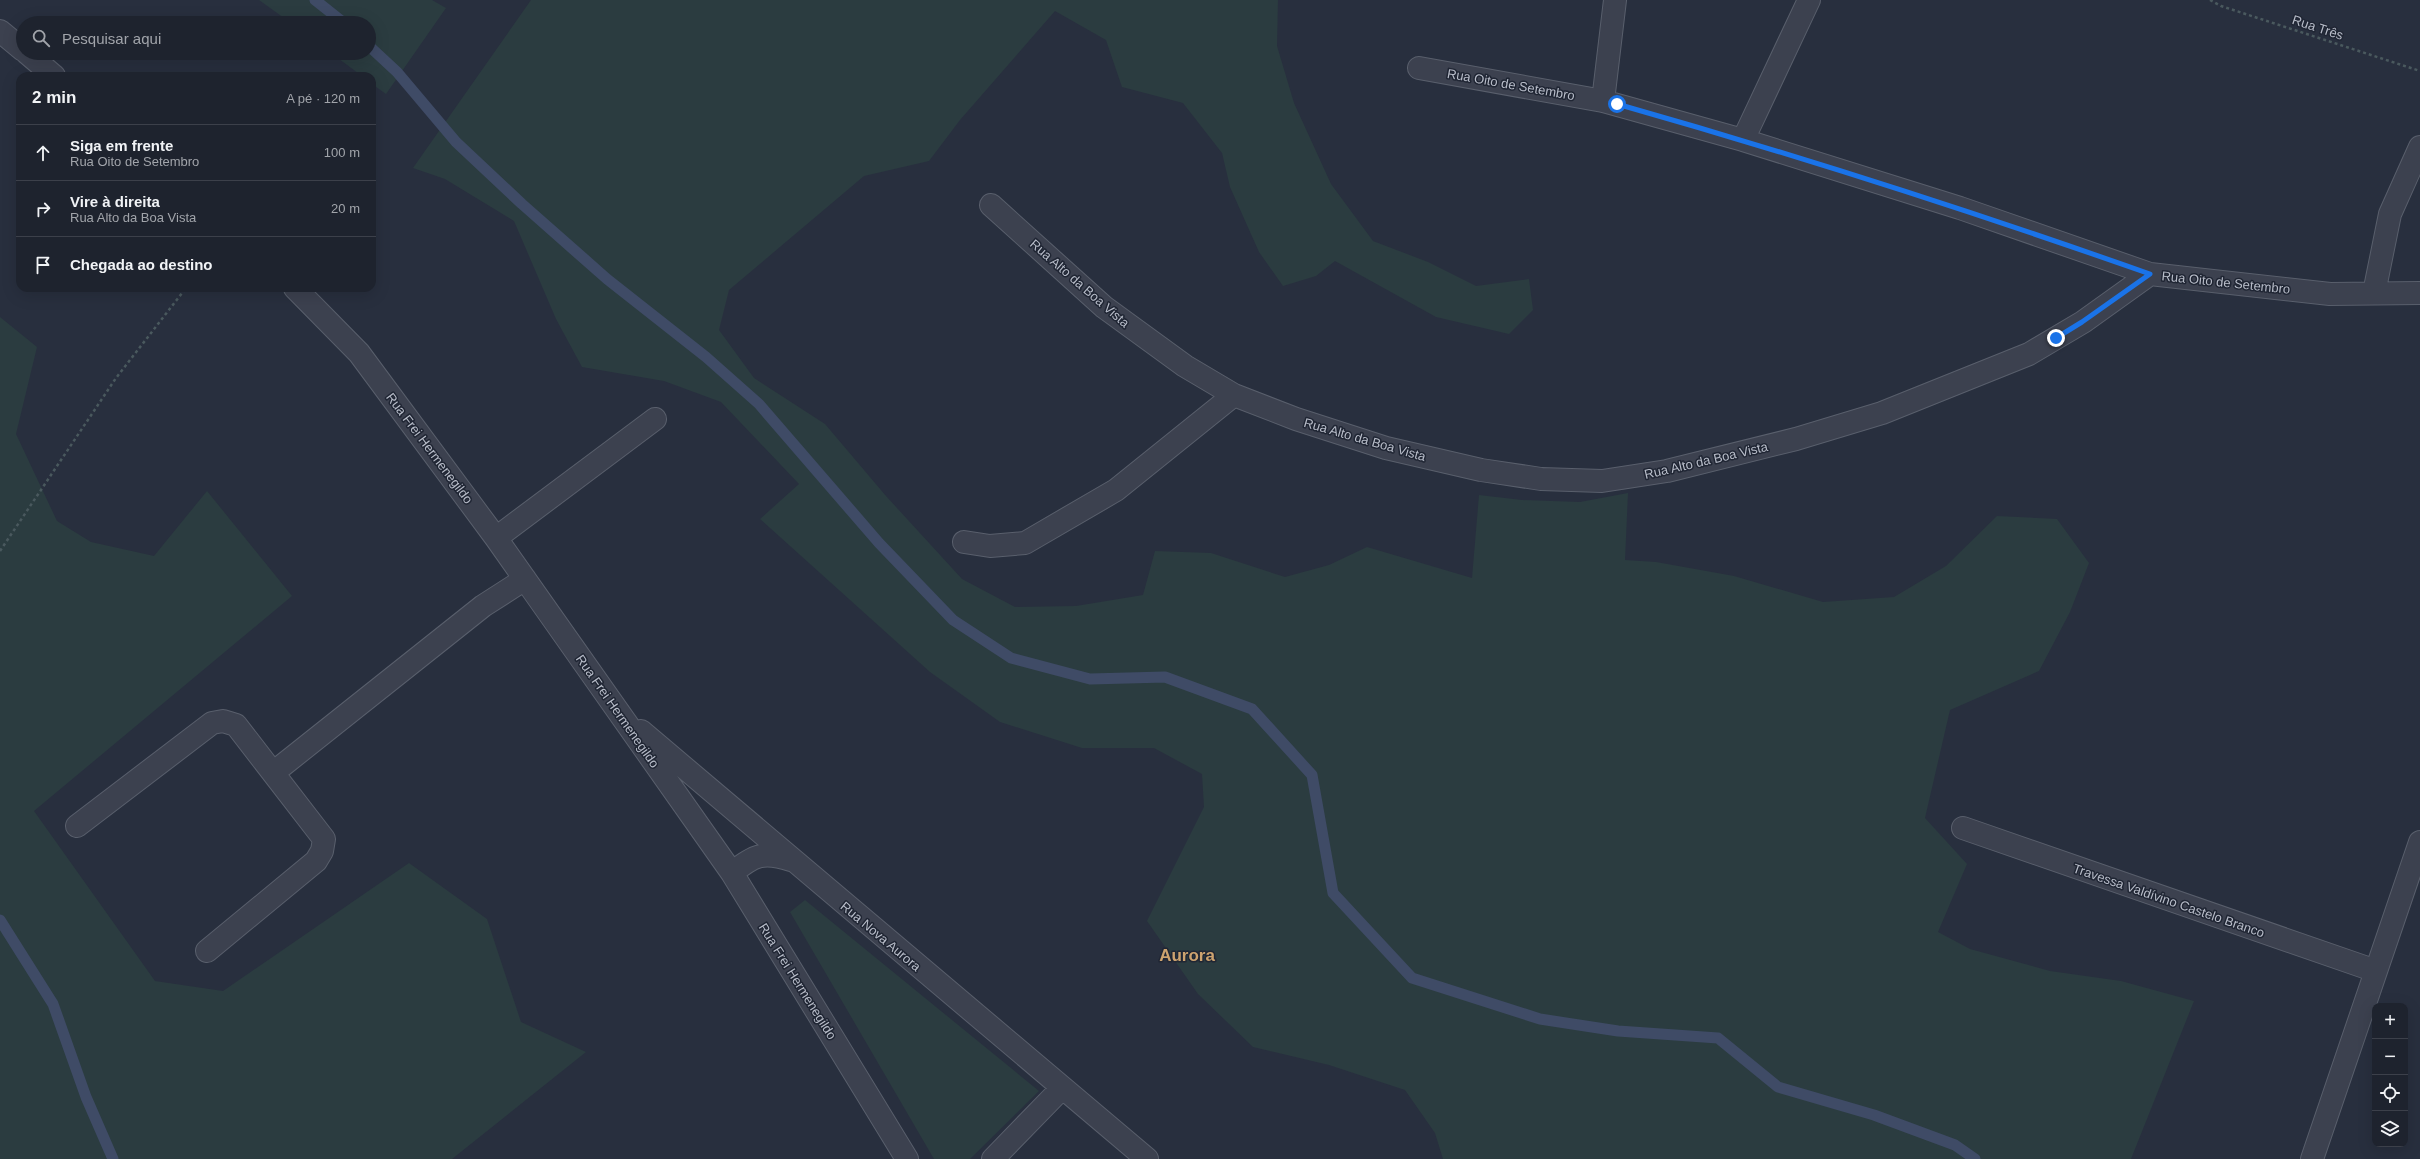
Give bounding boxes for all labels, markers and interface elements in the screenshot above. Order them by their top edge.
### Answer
street label: Rua Três [2290,12,2346,43]
search box [16,16,376,60]
icon: search [30,27,52,49]
text: Pesquisar aqui [62,30,161,47]
street label: Rua Oito de Setembro [1446,66,1576,103]
text: 2 min [32,88,76,107]
text: A pé · 120 m [286,91,360,106]
route start [1608,95,1626,113]
text: Siga em frente [70,137,173,154]
icon: ahead [32,142,54,164]
text: 100 m [324,145,360,160]
text: Rua Oito de Setembro [70,154,199,169]
text: Vire à direita [70,193,160,210]
icon: right [32,198,54,220]
text: 20 m [331,201,360,216]
text: Rua Alto da Boa Vista [70,210,196,225]
street label: Rua Alto da Boa Vista [1027,236,1133,331]
icon: arrive [32,254,54,276]
text: Chegada ao destino [70,256,213,273]
street label: Rua Oito de Setembro [2161,268,2291,297]
route end [2047,329,2065,347]
street label: Rua Frei Hermenegildo [383,390,476,506]
street label: Rua Alto da Boa Vista [1302,415,1428,464]
street label: Rua Alto da Boa Vista [1643,439,1770,482]
street label: Rua Frei Hermenegildo [573,652,662,771]
street label: Travessa Valdívino Castelo Branco [2071,861,2267,940]
street label: Rua Nova Aurora [838,899,924,975]
street label: Rua Frei Hermenegildo [756,920,840,1042]
district label: Aurora [1159,946,1215,965]
map controls [2372,1003,2408,1147]
button: + [2372,1003,2408,1039]
button: − [2372,1039,2408,1075]
button: locate [2372,1075,2408,1111]
button: layers [2372,1111,2408,1147]

